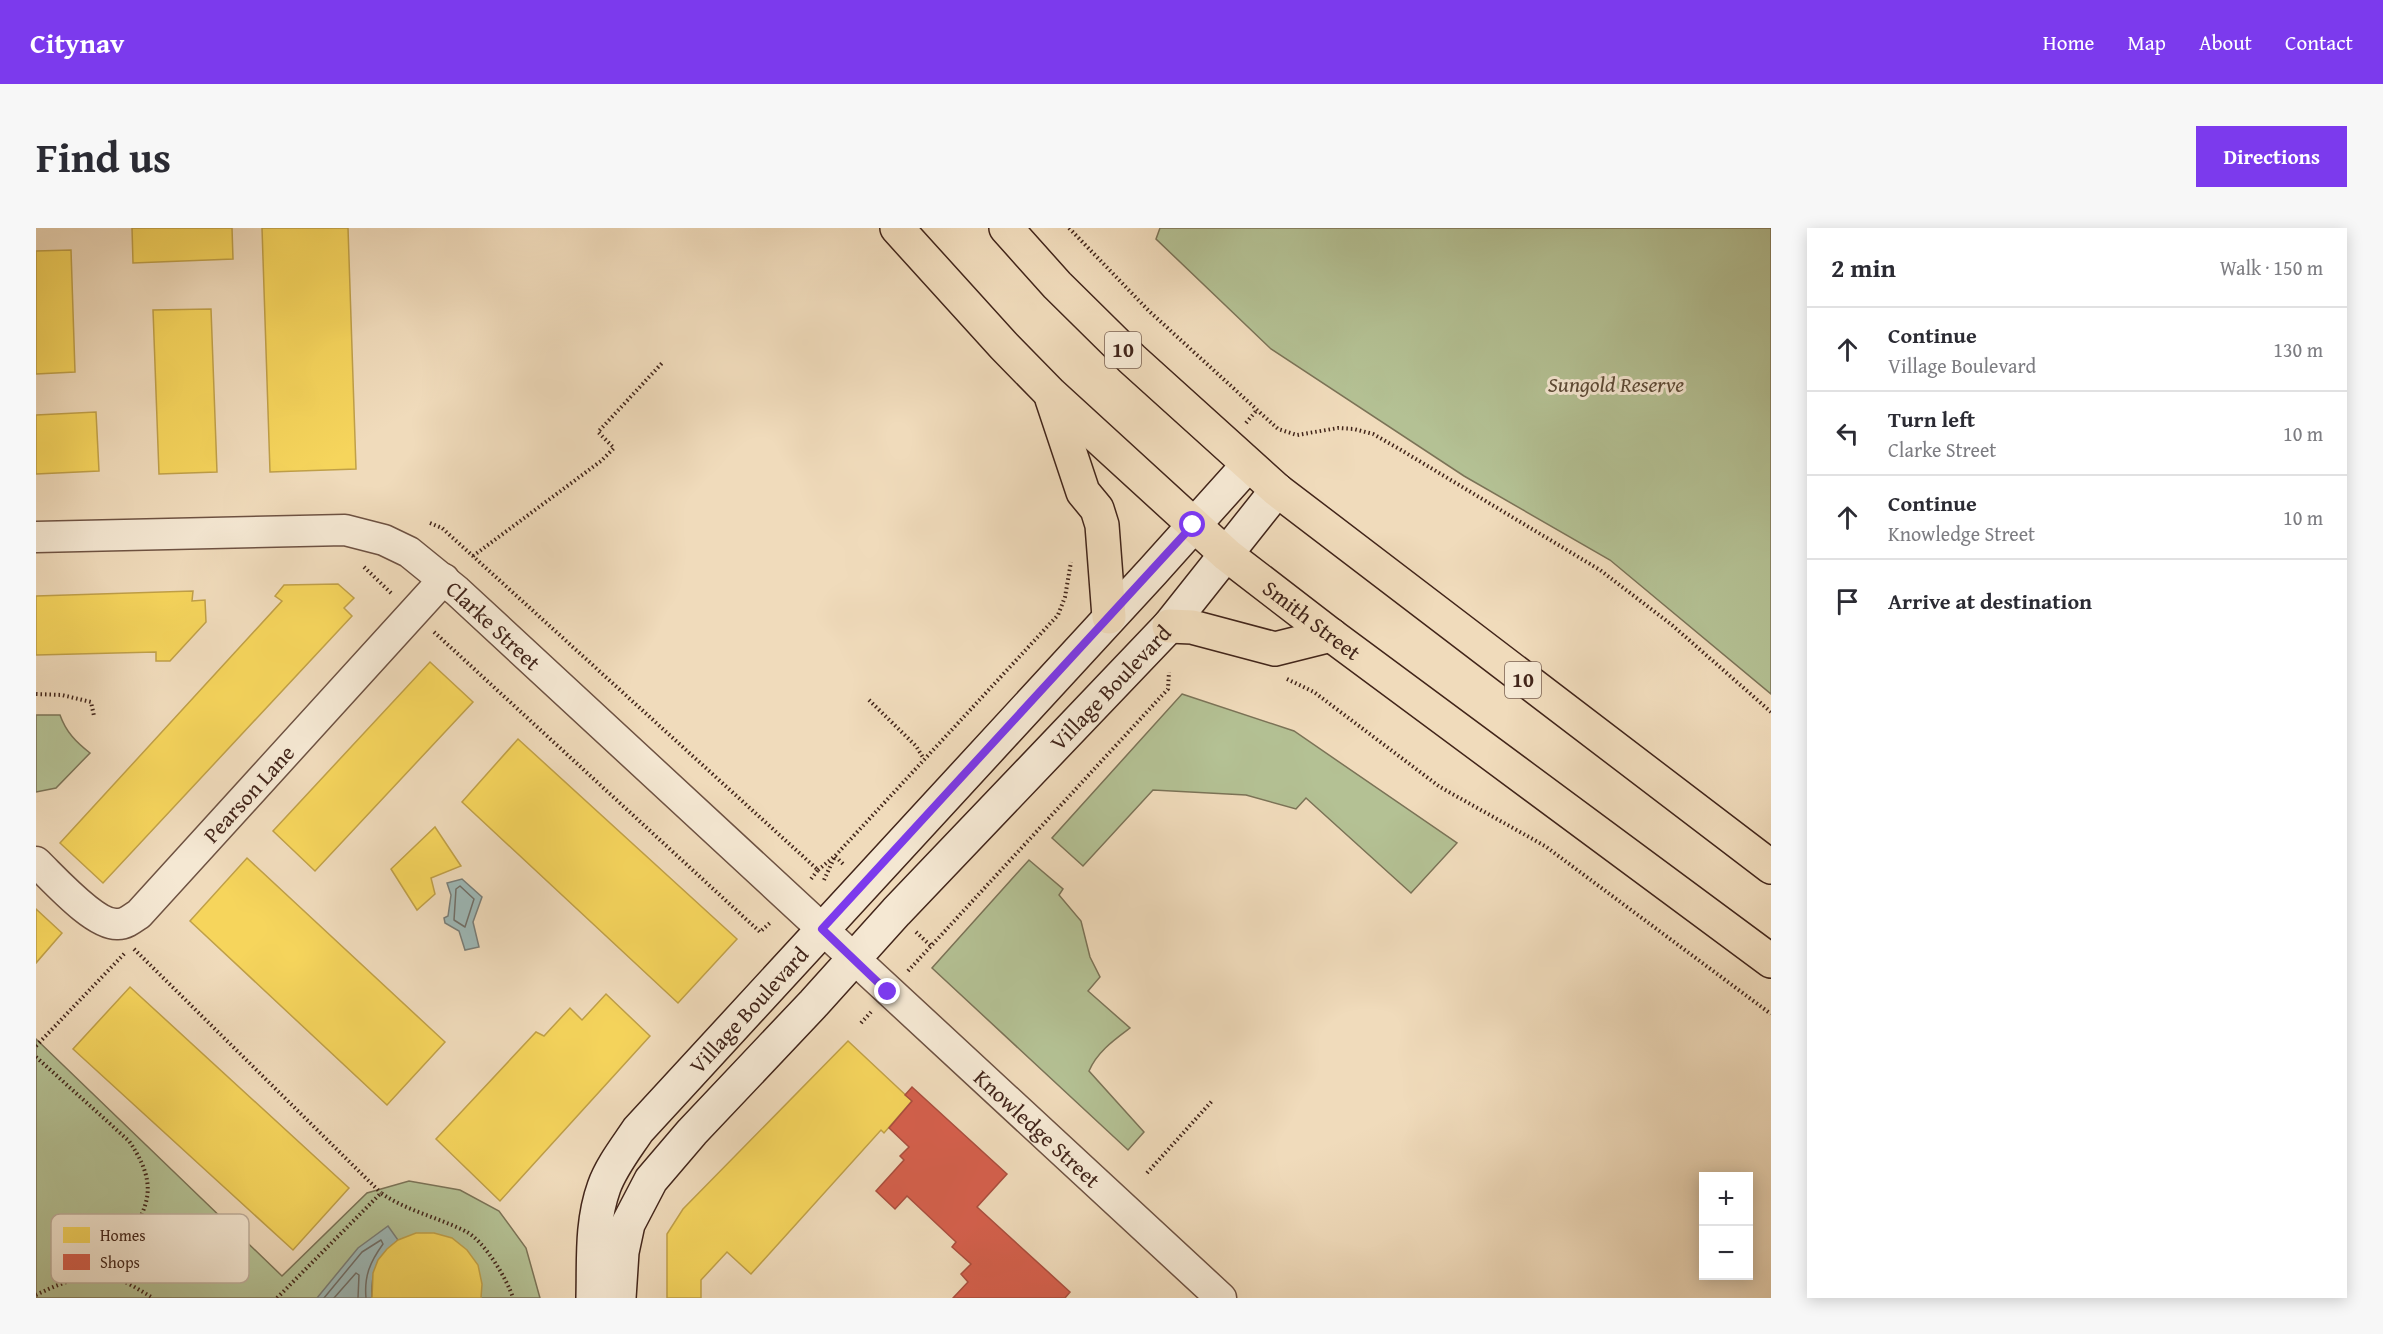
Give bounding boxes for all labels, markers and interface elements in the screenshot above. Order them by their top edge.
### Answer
text: Citynav [30,22,124,63]
text: Home [2043,27,2094,58]
text: Map [2127,27,2166,58]
text: About [2199,27,2252,58]
text: Contact [2285,27,2353,58]
text: Find us [36,126,171,187]
button: Directions [2196,126,2347,187]
text: 2 min [1831,248,1896,287]
text: Walk · 150 m [2220,253,2323,282]
text: Continue [1888,319,1977,351]
road number: 10 [1105,332,1141,368]
icon: ahead [1831,333,1864,366]
text: 130 m [2273,335,2323,364]
text: Village Boulevard [1888,351,2036,380]
park label: Sungold Reserve [1548,368,1684,400]
text: Turn left [1888,403,1975,435]
icon: left [1831,417,1864,450]
text: 10 m [2283,419,2323,448]
text: Clarke Street [1888,435,1996,464]
text: Continue [1888,487,1977,519]
icon: ahead [1831,501,1864,534]
text: 10 m [2283,503,2323,532]
route start [1179,511,1205,537]
text: Knowledge Street [1888,519,2035,548]
street label: Smith Street [1256,572,1368,668]
street label: Clarke Street [439,573,548,678]
icon: arrive [1831,585,1864,618]
text: Arrive at destination [1888,585,2092,617]
street label: Village Boulevard [1042,617,1178,758]
road number: 10 [1505,662,1541,698]
street label: Pearson Lane [195,738,302,850]
street label: Village Boulevard [682,939,816,1081]
route end [874,978,900,1004]
street label: Knowledge Street [967,1062,1108,1195]
map controls [1699,1172,1753,1280]
button: + [1699,1172,1753,1226]
legend [51,1214,249,1283]
text: Homes [100,1223,146,1247]
button: − [1699,1226,1753,1280]
text: Shops [100,1250,140,1274]

